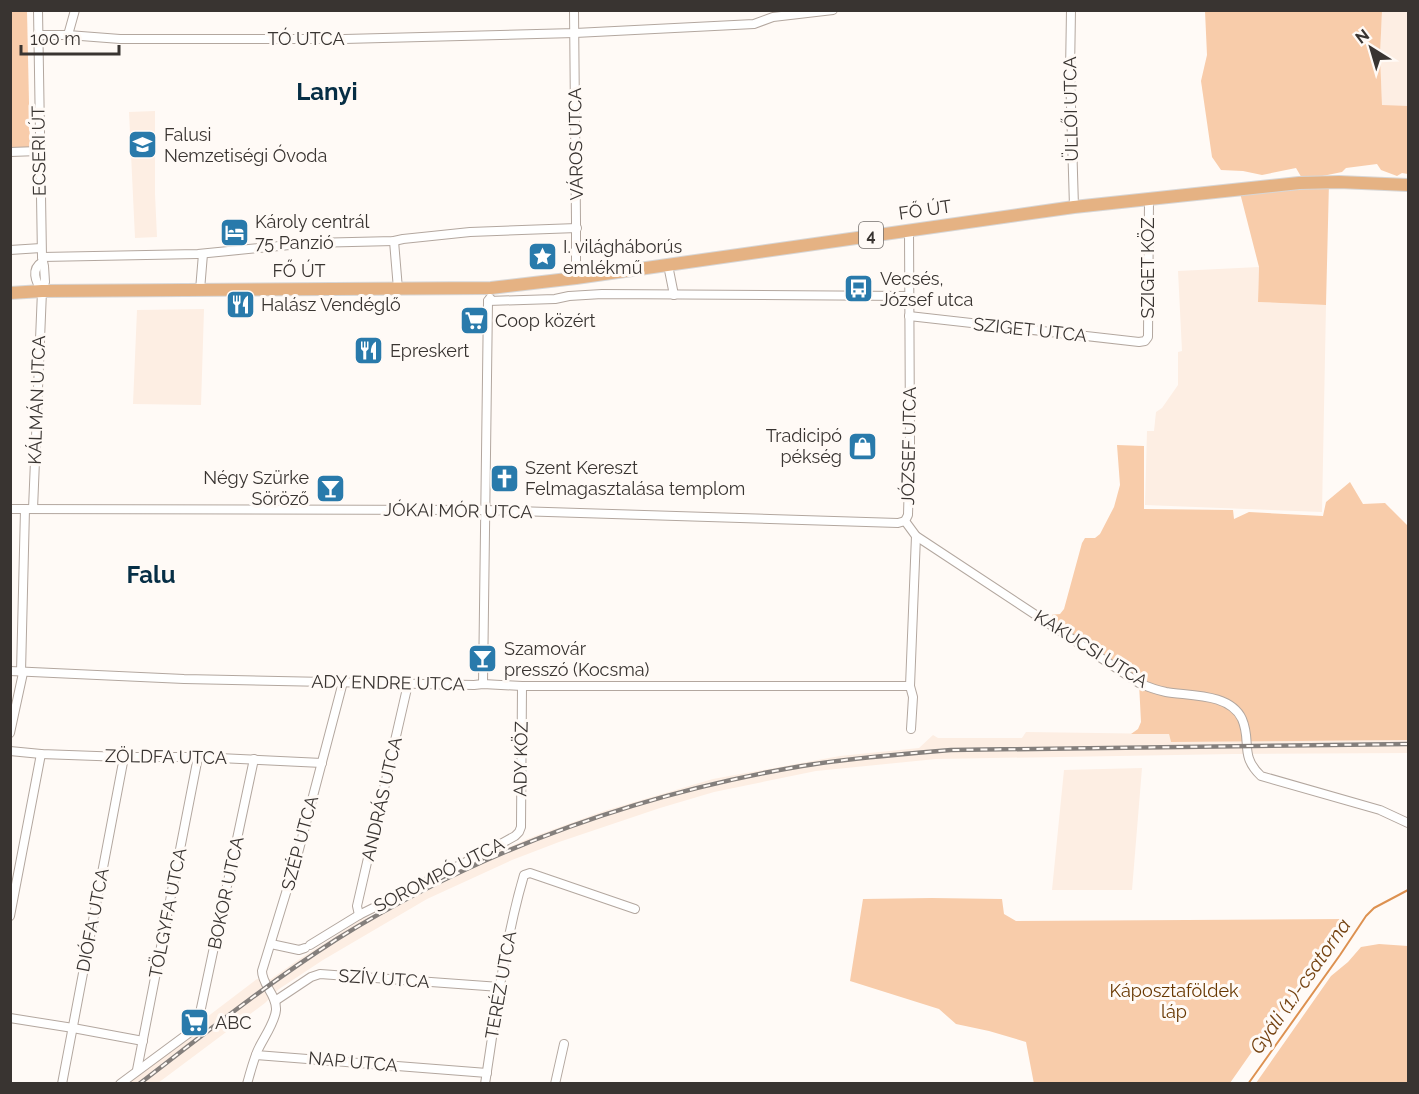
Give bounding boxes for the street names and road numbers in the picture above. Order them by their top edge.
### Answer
street label: TÓ UTCA [267,27,345,49]
street label: ÜLLŐI UTCA [1058,56,1082,162]
street label: VÁROS UTCA [563,88,587,200]
street label: ECSERI ÚT [26,106,50,196]
street label: FŐ ÚT [897,194,953,224]
street label: SZIGET KÖZ [1137,218,1158,319]
road number: 4 [859,222,883,248]
street label: FŐ ÚT [272,259,326,281]
street label: SZIGET UTCA [972,313,1088,346]
street label: KÁLMÁN UTCA [23,335,49,465]
street label: JÓZSEF UTCA [896,387,920,505]
street label: JÓKAI MÓR UTCA [383,498,533,522]
street label: KAKUCSI UTCA [1031,605,1152,692]
street label: ADY ENDRE UTCA [311,671,465,694]
street label: ADY KÖZ [509,721,532,797]
street label: ANDRÁS UTCA [356,735,406,863]
street label: ZÖLDFA UTCA [105,745,227,768]
street label: SZÉP UTCA [276,793,322,892]
street label: SOROMPÓ UTCA [370,832,507,916]
street label: BOKOR UTCA [203,835,248,951]
street label: TÖLGYFA UTCA [145,846,190,980]
street label: DIÓFA UTCA [71,866,113,973]
street label: TERÉZ UTCA [480,929,520,1040]
street label: SZÍV UTCA [338,964,430,992]
street label: NAP UTCA [307,1047,399,1076]

